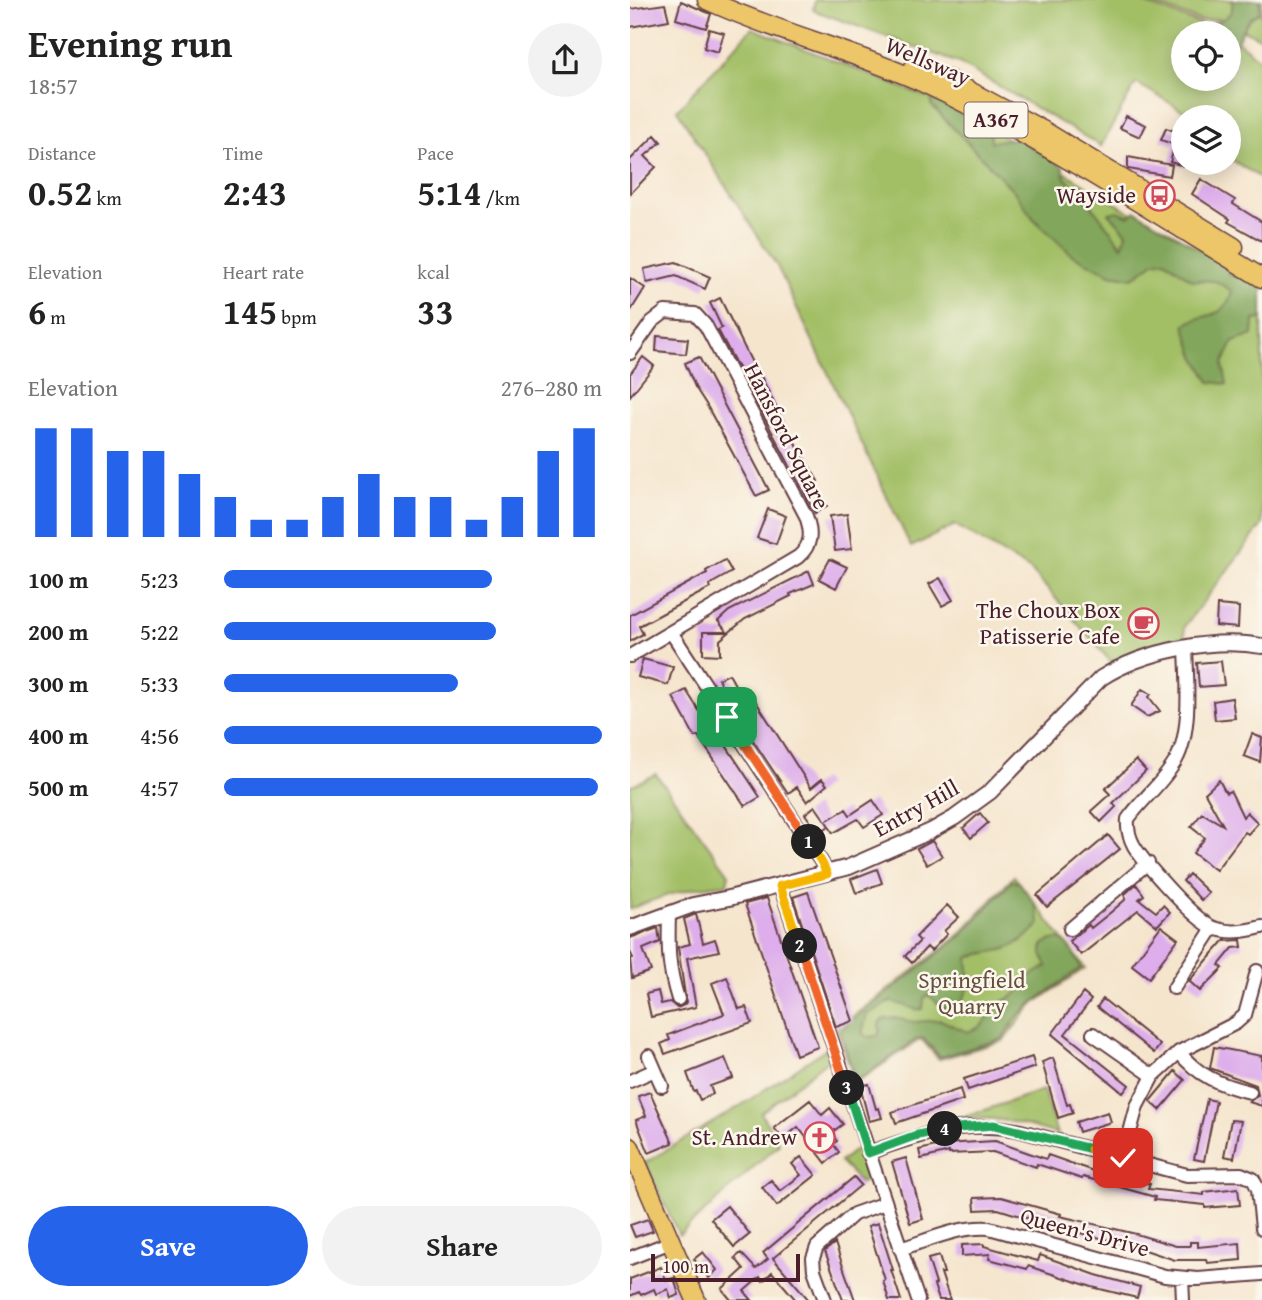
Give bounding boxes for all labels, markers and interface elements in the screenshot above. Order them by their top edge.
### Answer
text: Evening run [28,15,232,71]
map controls [1171,21,1241,175]
button: locate [1171,21,1241,91]
button: share [528,23,602,97]
street label: Wellsway [880,28,976,93]
text: 18:57 [28,69,78,102]
road number: A367 [964,102,1028,138]
button: layers [1171,105,1241,175]
text: Distance [28,139,96,167]
text: Time [223,139,263,167]
text: Pace [417,139,454,167]
text: 0.52 [28,167,92,218]
text: 2:43 [223,167,287,218]
text: 5:14 [417,167,482,218]
place label: Wayside [1056,178,1136,211]
bus stop icon: Wayside [1142,178,1176,212]
text: km [92,184,122,212]
text: /km [482,184,520,212]
text: Elevation [28,258,102,286]
text: Heart rate [223,258,304,286]
text: kcal [417,258,450,286]
text: 6 [28,286,46,337]
text: 145 [223,286,277,337]
text: 33 [417,286,454,337]
text: m [46,303,66,331]
text: bpm [277,303,317,331]
street label: Hansford Square [736,357,839,515]
text: Elevation [28,371,118,404]
text: 276–280 m [501,371,602,404]
text: 100 m [28,563,89,596]
text: 5:23 [140,563,179,596]
place label: The Choux Box Patisserie Cafe [976,593,1120,652]
cafe icon: The Choux Box Patisserie Cafe [1126,606,1160,640]
text: 200 m [28,615,89,648]
text: 5:22 [140,615,179,648]
text: 300 m [28,667,89,700]
text: 5:33 [140,667,179,700]
pin [697,687,757,747]
icon: arrive [708,698,746,736]
text: 400 m [28,719,89,752]
text: 4:56 [140,719,179,752]
text: 500 m [28,771,89,804]
text: 4:57 [140,771,179,804]
street label: Entry Hill [867,771,965,845]
pin: 1 [792,824,826,860]
text: 1 [804,827,813,855]
pin: 2 [782,928,818,964]
text: 2 [795,931,804,959]
park label: Springfield Quarry [918,963,1026,1022]
pin: 3 [830,1070,864,1106]
text: 3 [842,1073,851,1101]
pin: 4 [928,1112,962,1146]
text: 4 [940,1114,949,1142]
place label: St. Andrew [692,1120,798,1153]
church icon: St. Andrew [803,1120,837,1154]
pin [1093,1128,1153,1188]
icon: check [1104,1139,1142,1177]
street label: Queen's Drive [1017,1198,1153,1265]
button: Save [28,1206,308,1286]
button: Share [322,1206,602,1286]
scale bar [651,1251,800,1283]
text: 100 m [662,1252,709,1280]

